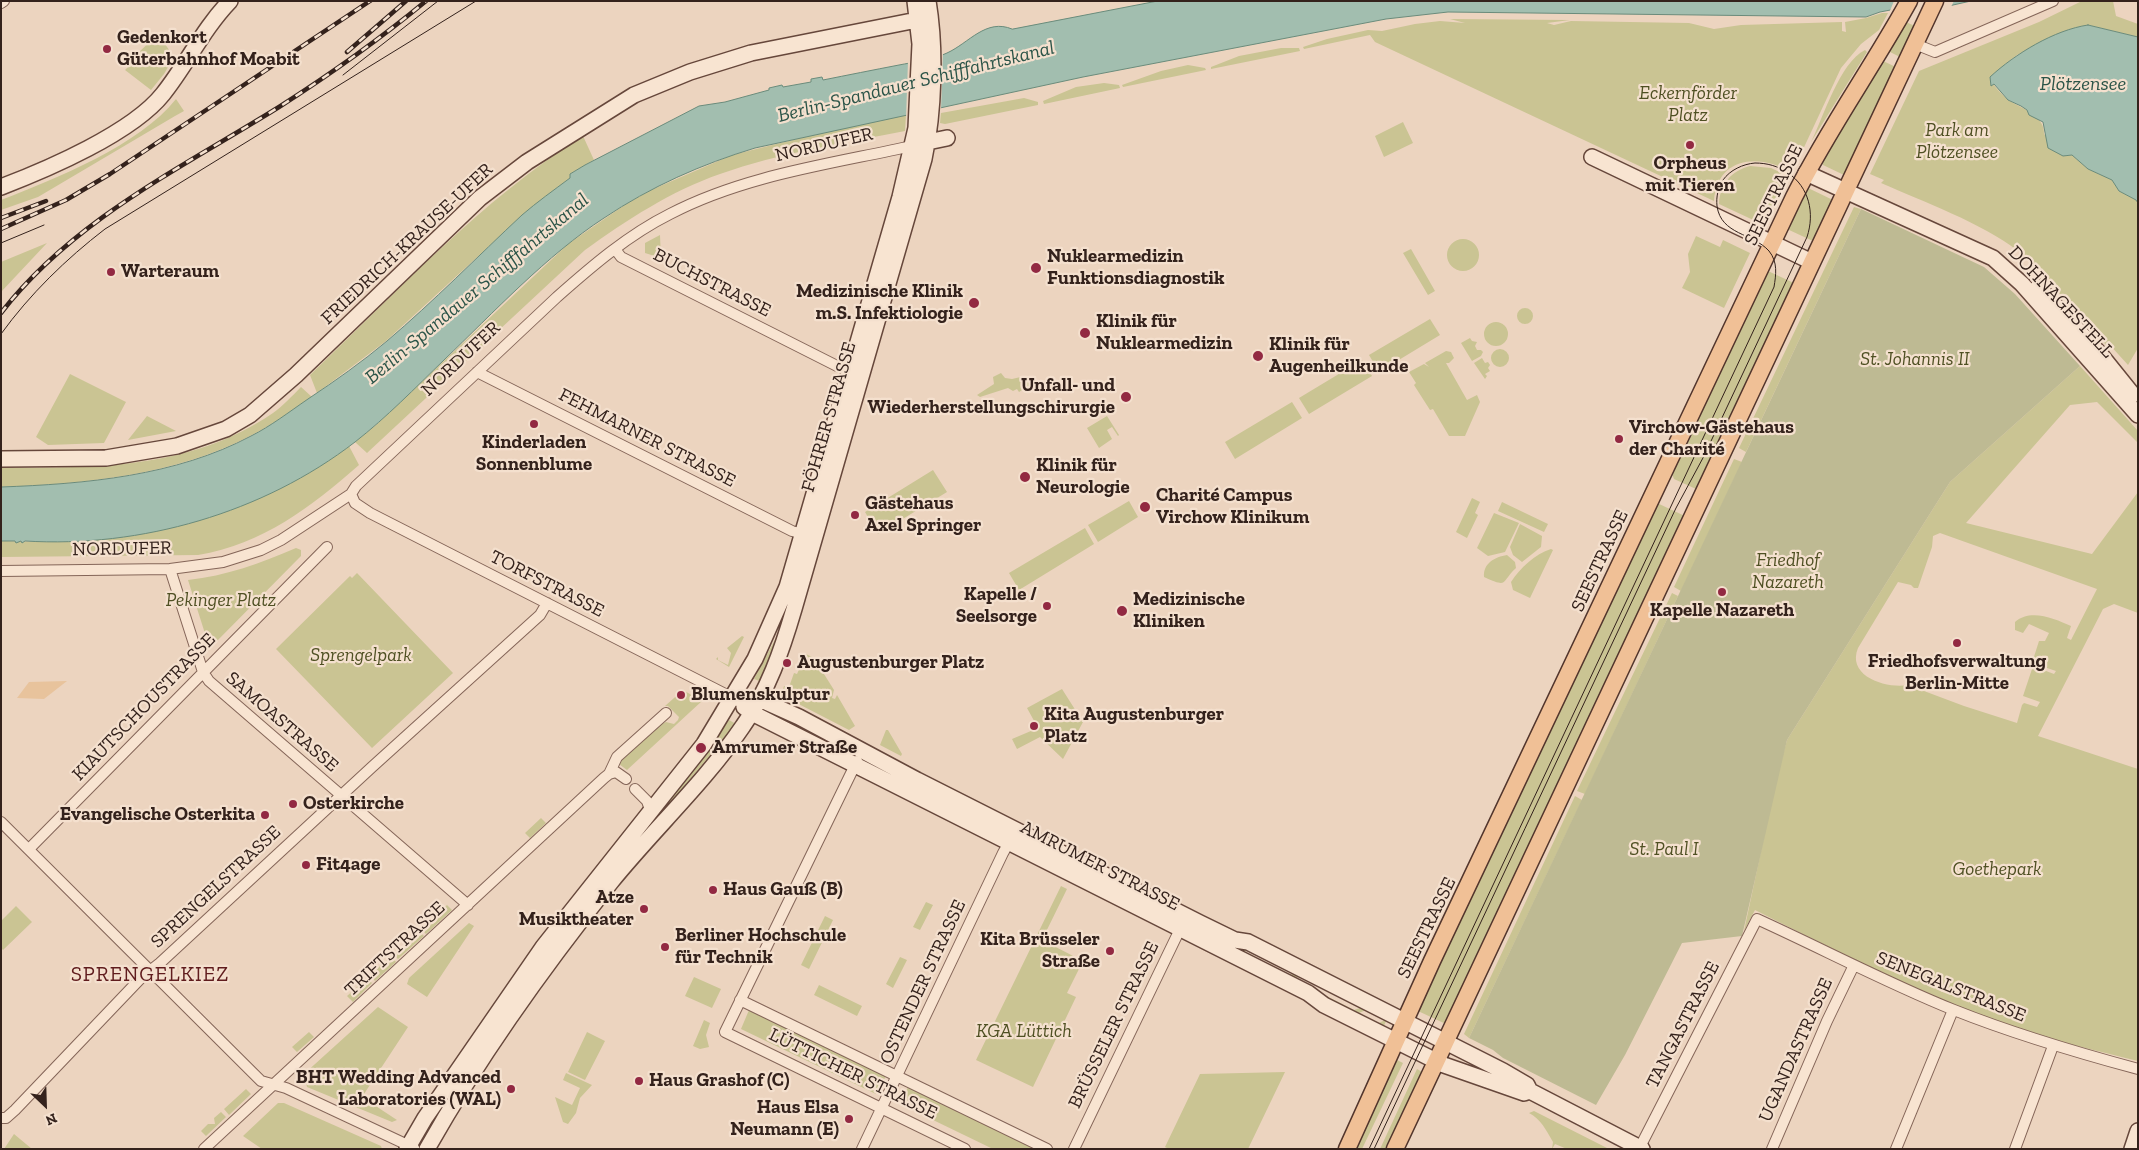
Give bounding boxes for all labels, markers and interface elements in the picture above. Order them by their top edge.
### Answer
place label: Gedenkort Güterbahnhof Moabit [117,27,300,71]
water label: Berlin-Spandauer Schifffahrtskanal [775,36,1057,128]
marker: Gedenkort Güterbahnhof Moabit [101,43,113,55]
water label: Plötzensee [2040,72,2126,96]
park label: Eckernförder Platz [1639,83,1737,127]
park label: Park am Plötzensee [1916,120,1998,164]
street label: NORDUFER [773,123,875,167]
marker: Orpheus mit Tieren [1684,139,1696,151]
street label: SEESTRASSE [1740,141,1808,249]
place label: Orpheus mit Tieren [1645,153,1735,197]
street label: FRIEDRICH-KRAUSE-UFER [316,159,498,329]
water label: Berlin-Spandauer Schifffahrtskanal [360,188,594,390]
street label: DOHNAGESTELL [2003,241,2119,363]
street label: BUCHSTRASSE [649,244,775,322]
place label: Nuklearmedizin Funktionsdiagnostik [1047,246,1224,290]
place label: Warteraum [121,261,219,283]
marker: Nuklearmedizin Funktionsdiagnostik [1029,261,1043,275]
marker: Warteraum [105,266,117,278]
place label: Medizinische Klinik m.S. Infektiologie [796,281,963,325]
marker: Medizinische Klinik m.S. Infektiologie [967,296,981,310]
place label: Klinik für Nuklearmedizin [1096,311,1233,355]
street label: NORDUFER [417,317,505,401]
marker: Klinik für Nuklearmedizin [1078,326,1092,340]
place label: Klinik für Augenheilkunde [1269,334,1408,378]
street label: FÖHRER STRASSE [797,339,861,495]
marker: Klinik für Augenheilkunde [1251,349,1265,363]
park label: St. Johannis II [1860,349,1970,371]
place label: Unfall- und Wiederherstellungschirurgie [868,375,1115,419]
street label: FEHMARNER STRASSE [555,383,739,493]
marker: Unfall- und Wiederherstellungschirurgie [1119,390,1133,404]
place label: Virchow-Gästehaus der Charité [1629,417,1794,461]
marker: Kinderladen Sonnenblume [528,418,540,430]
place label: Kinderladen Sonnenblume [476,432,592,476]
marker: Virchow-Gästehaus der Charité [1613,433,1625,445]
place label: Klinik für Neurologie [1036,455,1130,499]
marker: Klinik für Neurologie [1018,470,1032,484]
place label: Charité Campus Virchow Klinikum [1156,485,1309,529]
place label: Gästehaus Axel Springer [865,493,981,537]
marker: Charité Campus Virchow Klinikum [1138,500,1152,514]
street label: SEESTRASSE [1566,506,1634,616]
marker: Gästehaus Axel Springer [849,509,861,521]
street label: NORDUFER [72,537,172,561]
street label: TORFSTRASSE [486,545,608,623]
park label: Friedhof Nazareth [1752,550,1824,594]
place label: Kapelle / Seelsorge [956,584,1037,628]
marker: Kapelle Nazareth [1716,586,1728,598]
place label: Medizinische Kliniken [1133,589,1245,633]
park label: Pekinger Platz [166,590,276,612]
marker: Kapelle / Seelsorge [1041,600,1053,612]
place label: Kapelle Nazareth [1650,600,1794,622]
marker: Medizinische Kliniken [1115,604,1129,618]
street label: KIAUTSCHOUSTRASSE [68,628,220,786]
marker: Friedhofsverwaltung Berlin-Mitte [1951,637,1963,649]
park label: Sprengelpark [310,645,412,667]
place label: Friedhofsverwaltung Berlin-Mitte [1868,651,2046,695]
place label: Augustenburger Platz [797,652,984,674]
marker: Augustenburger Platz [781,657,793,669]
street label: SAMOASTRASSE [221,667,343,777]
place label: Blumenskulptur [691,684,830,706]
marker: Blumenskulptur [675,689,687,701]
place label: Kita Augustenburger Platz [1044,704,1224,748]
marker: Kita Augustenburger Platz [1028,720,1040,732]
place label: Amrumer Straße [712,737,857,759]
marker: Amrumer Straße [694,741,708,755]
place label: Osterkirche [303,793,404,815]
marker: Osterkirche [287,798,299,810]
place label: Evangelische Osterkita [60,804,255,826]
marker: Evangelische Osterkita [259,809,271,821]
street label: AMRUMER STRASSE [1017,816,1183,916]
street label: SPRENGELSTRASSE [146,821,286,953]
park label: St. Paul I [1629,839,1699,861]
place label: Fit4age [316,854,380,876]
marker: Fit4age [300,859,312,871]
park label: Goethepark [1952,859,2042,881]
street label: SEESTRASSE [1393,874,1461,982]
place label: Haus Gauß (B) [723,879,843,901]
marker: Haus Gauß (B) [707,884,719,896]
place label: Atze Musiktheater [519,887,634,931]
street label: OSTENDER STRASSE [875,896,971,1068]
street label: TRIFTSTRASSE [340,897,450,1001]
marker: Atze Musiktheater [638,903,650,915]
place label: Berliner Hochschule für Technik [675,925,846,969]
place label: Kita Brüsseler Straße [980,929,1100,973]
street label: BRÜSSELER STRASSE [1064,938,1164,1112]
marker: Berliner Hochschule für Technik [659,941,671,953]
marker: Kita Brüsseler Straße [1104,945,1116,957]
street label: SENEGALSTRASSE [1873,947,2029,1027]
street label: TANGASTRASSE [1641,958,1725,1092]
district label: SPRENGELKIEZ [69,962,231,988]
street label: UGANDASTRASSE [1754,974,1838,1126]
park label: KGA Lüttich [976,1021,1072,1043]
street label: LÜTTICHER STRASSE [765,1023,941,1125]
place label: BHT Wedding Advanced Laboratories (WAL) [296,1067,501,1111]
place label: Haus Grashof (C) [649,1070,789,1092]
marker: Haus Grashof (C) [633,1075,645,1087]
north arrow [20,1080,70,1130]
marker: BHT Wedding Advanced Laboratories (WAL) [505,1083,517,1095]
place label: Haus Elsa Neumann (E) [730,1097,839,1141]
text: N [43,1109,60,1129]
marker: Haus Elsa Neumann (E) [843,1113,855,1125]

